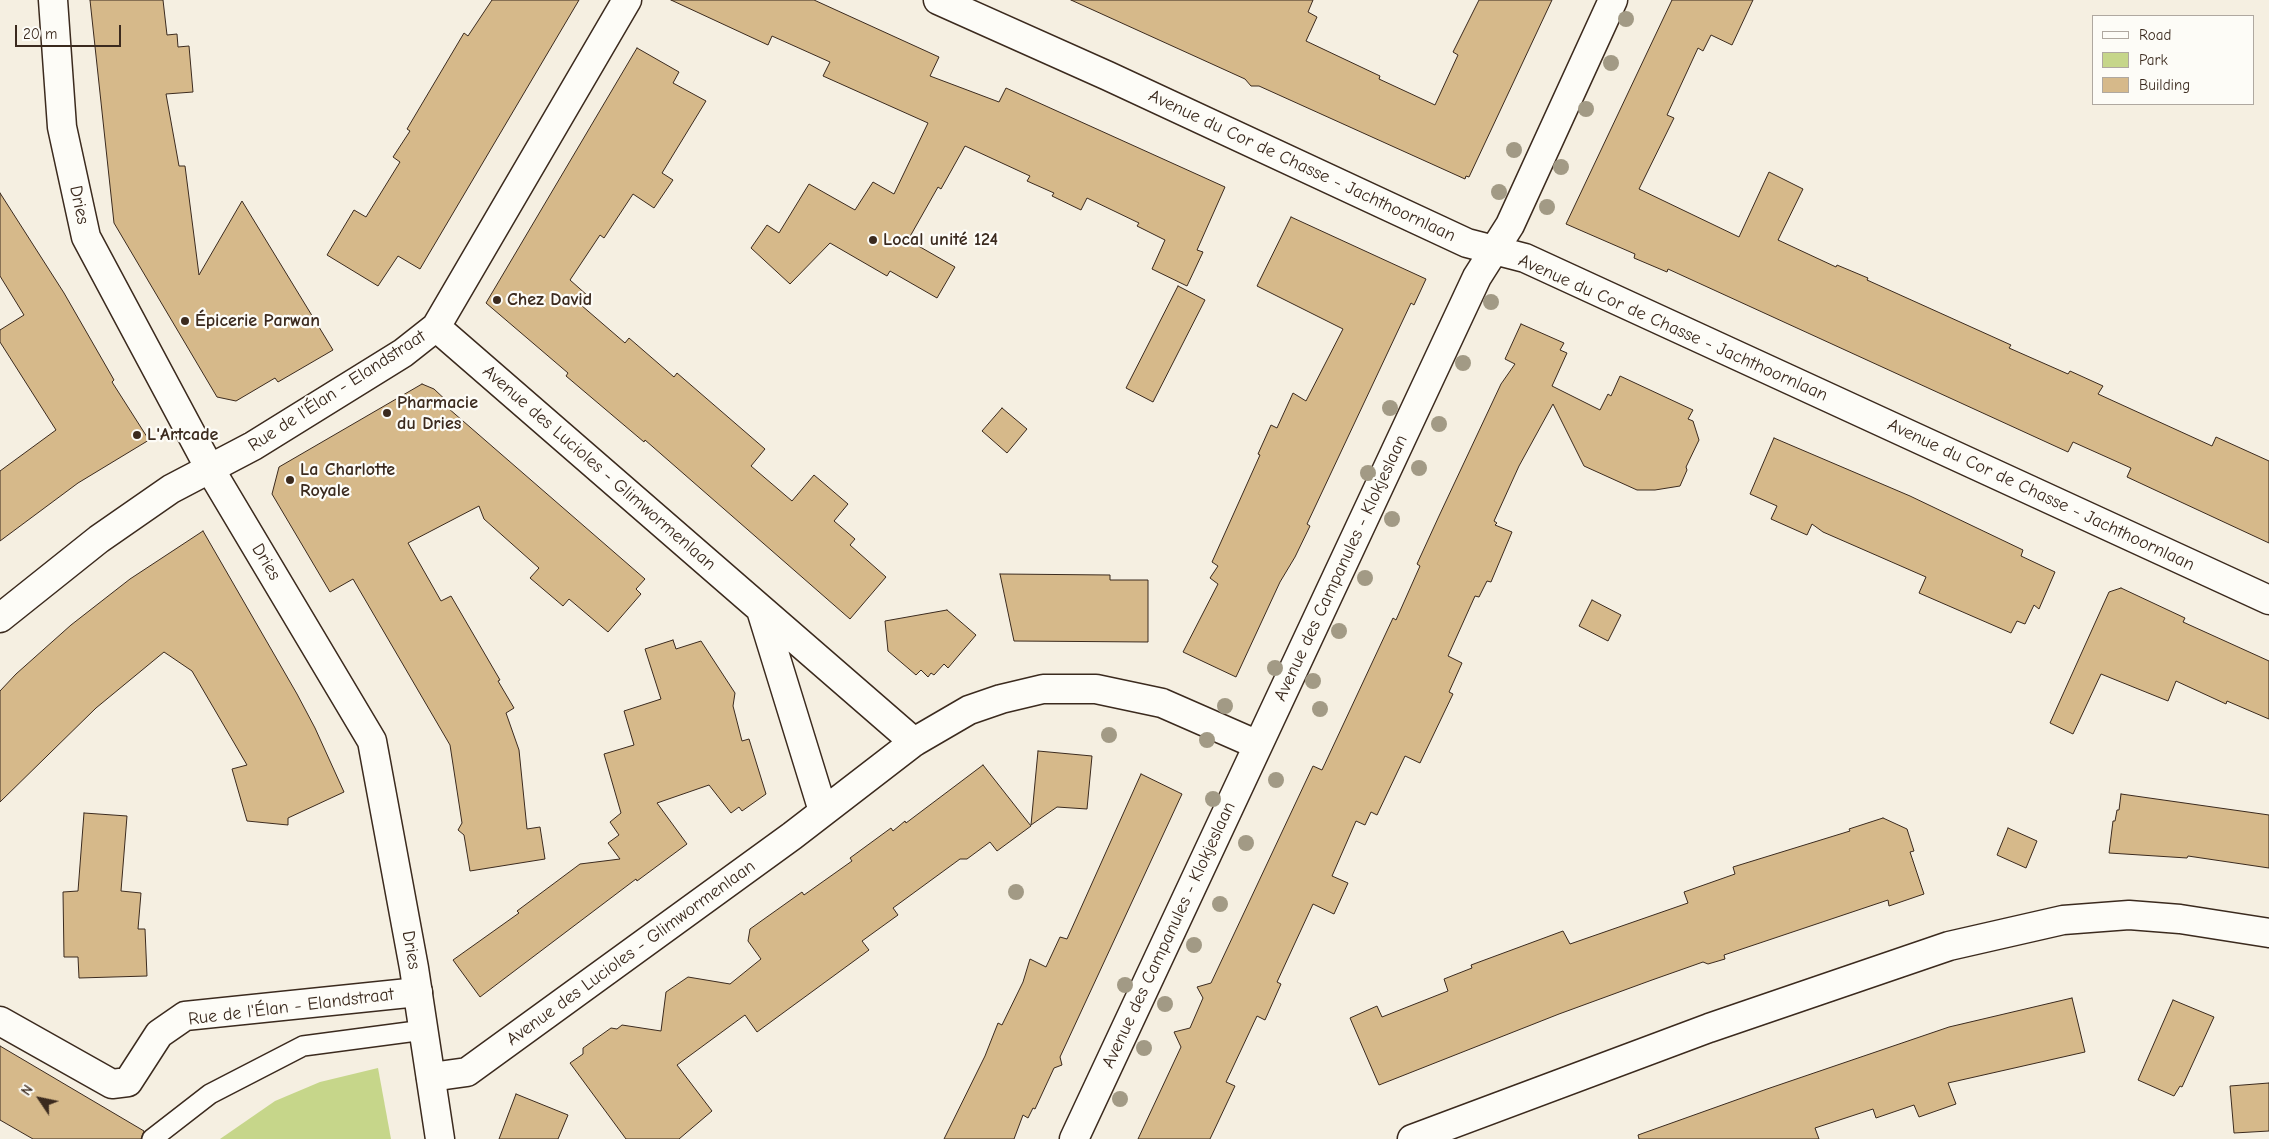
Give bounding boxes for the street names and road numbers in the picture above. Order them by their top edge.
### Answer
street label: Avenue du Cor de Chasse - Jachthoornlaan [1145,85,1459,247]
street label: Dries [64,184,94,226]
street label: Avenue du Cor de Chasse - Jachthoornlaan [1515,250,1831,406]
street label: Rue de l'Élan - Elandstraat [244,326,430,456]
street label: Avenue des Lucioles - Glimwormenlaan [478,361,720,575]
street label: Avenue du Cor de Chasse - Jachthoornlaan [1884,414,2198,576]
street label: Avenue des Campanules - Klokjeslaan [1270,431,1412,705]
street label: Dries [247,540,285,584]
street label: Avenue des Campanules - Klokjeslaan [1098,798,1240,1072]
street label: Avenue des Lucioles - Glimwormenlaan [502,855,760,1051]
street label: Dries [397,929,425,971]
street label: Rue de l'Élan - Elandstraat [187,984,395,1030]

